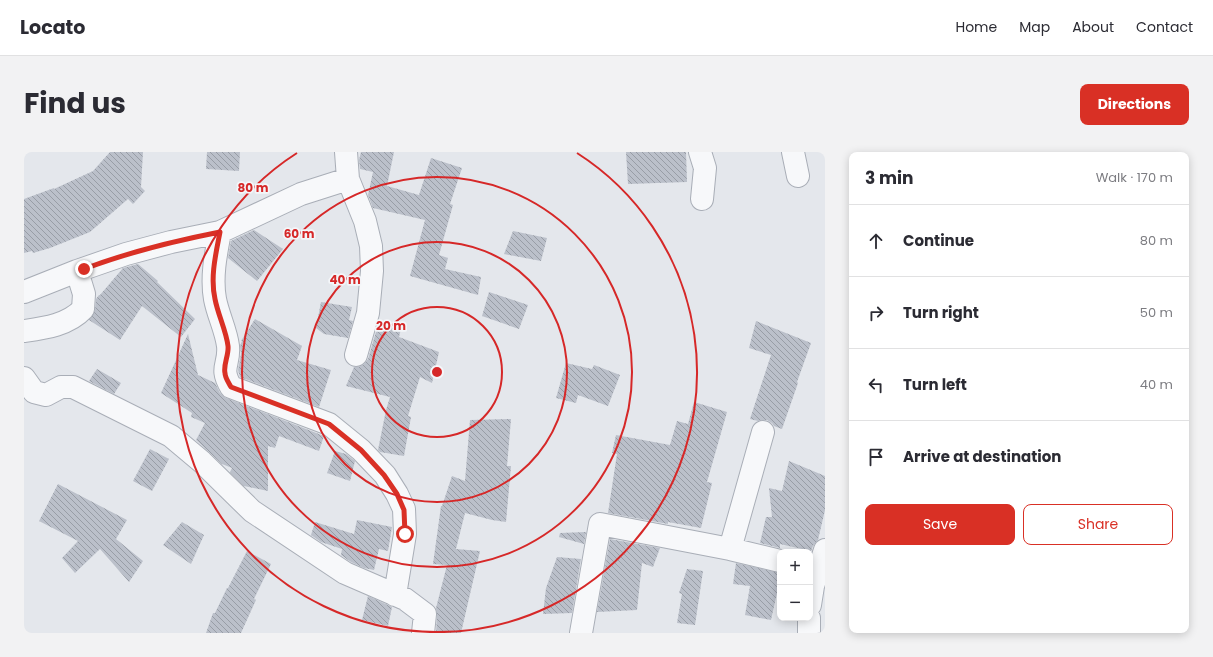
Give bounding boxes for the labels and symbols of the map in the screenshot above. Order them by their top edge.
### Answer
text: 80 m [238,179,269,196]
text: 60 m [284,225,315,242]
route end [75,260,93,278]
text: 40 m [329,271,361,288]
text: 20 m [376,317,406,334]
centre of rings [430,365,444,379]
route start [396,525,414,543]

